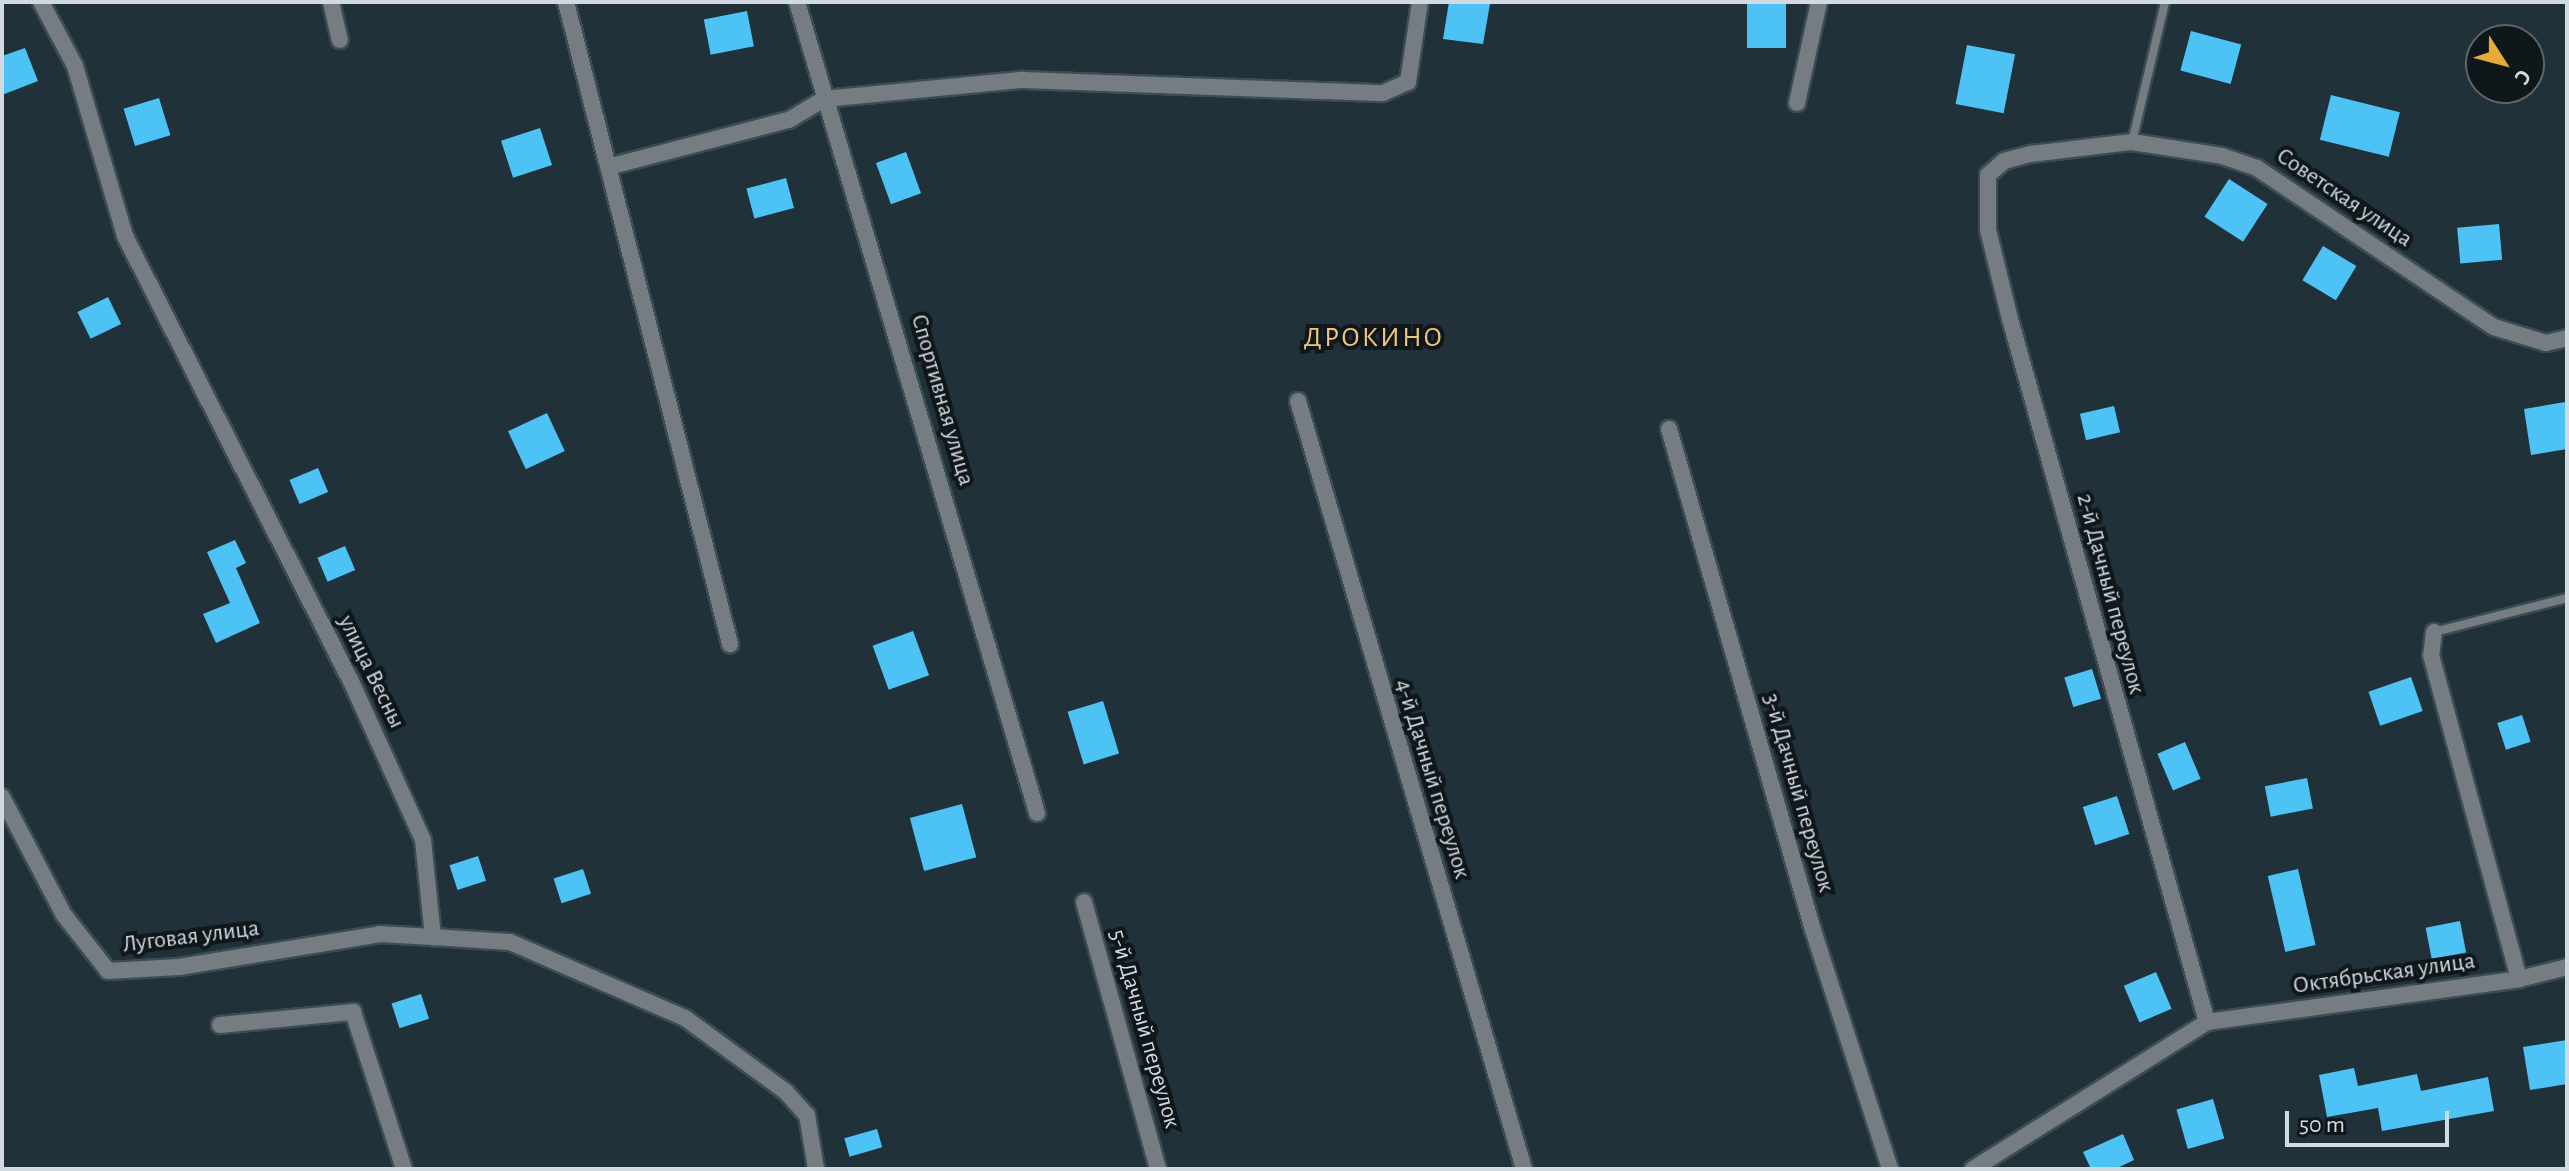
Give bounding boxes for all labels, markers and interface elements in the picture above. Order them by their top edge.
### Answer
north arrow [2465,24,2545,104]
text: С [2510,66,2535,88]
street label: Советская улица [2270,142,2418,254]
street label: Спортивная улица [904,311,980,489]
district label: ДРОКИНО [1304,321,1444,355]
street label: 2-й Дачный переулок [2069,491,2151,697]
street label: улица Весны [331,611,411,733]
street label: 4-й Дачный переулок [1388,676,1476,882]
street label: 3-й Дачный переулок [1756,690,1840,896]
street label: Луговая улица [121,914,261,960]
street label: 5-й Дачный переулок [1102,926,1186,1132]
street label: Октябрьская улица [2291,947,2477,1001]
scale bar [2289,1095,2453,1145]
text: 50 m [2299,1113,2345,1137]

